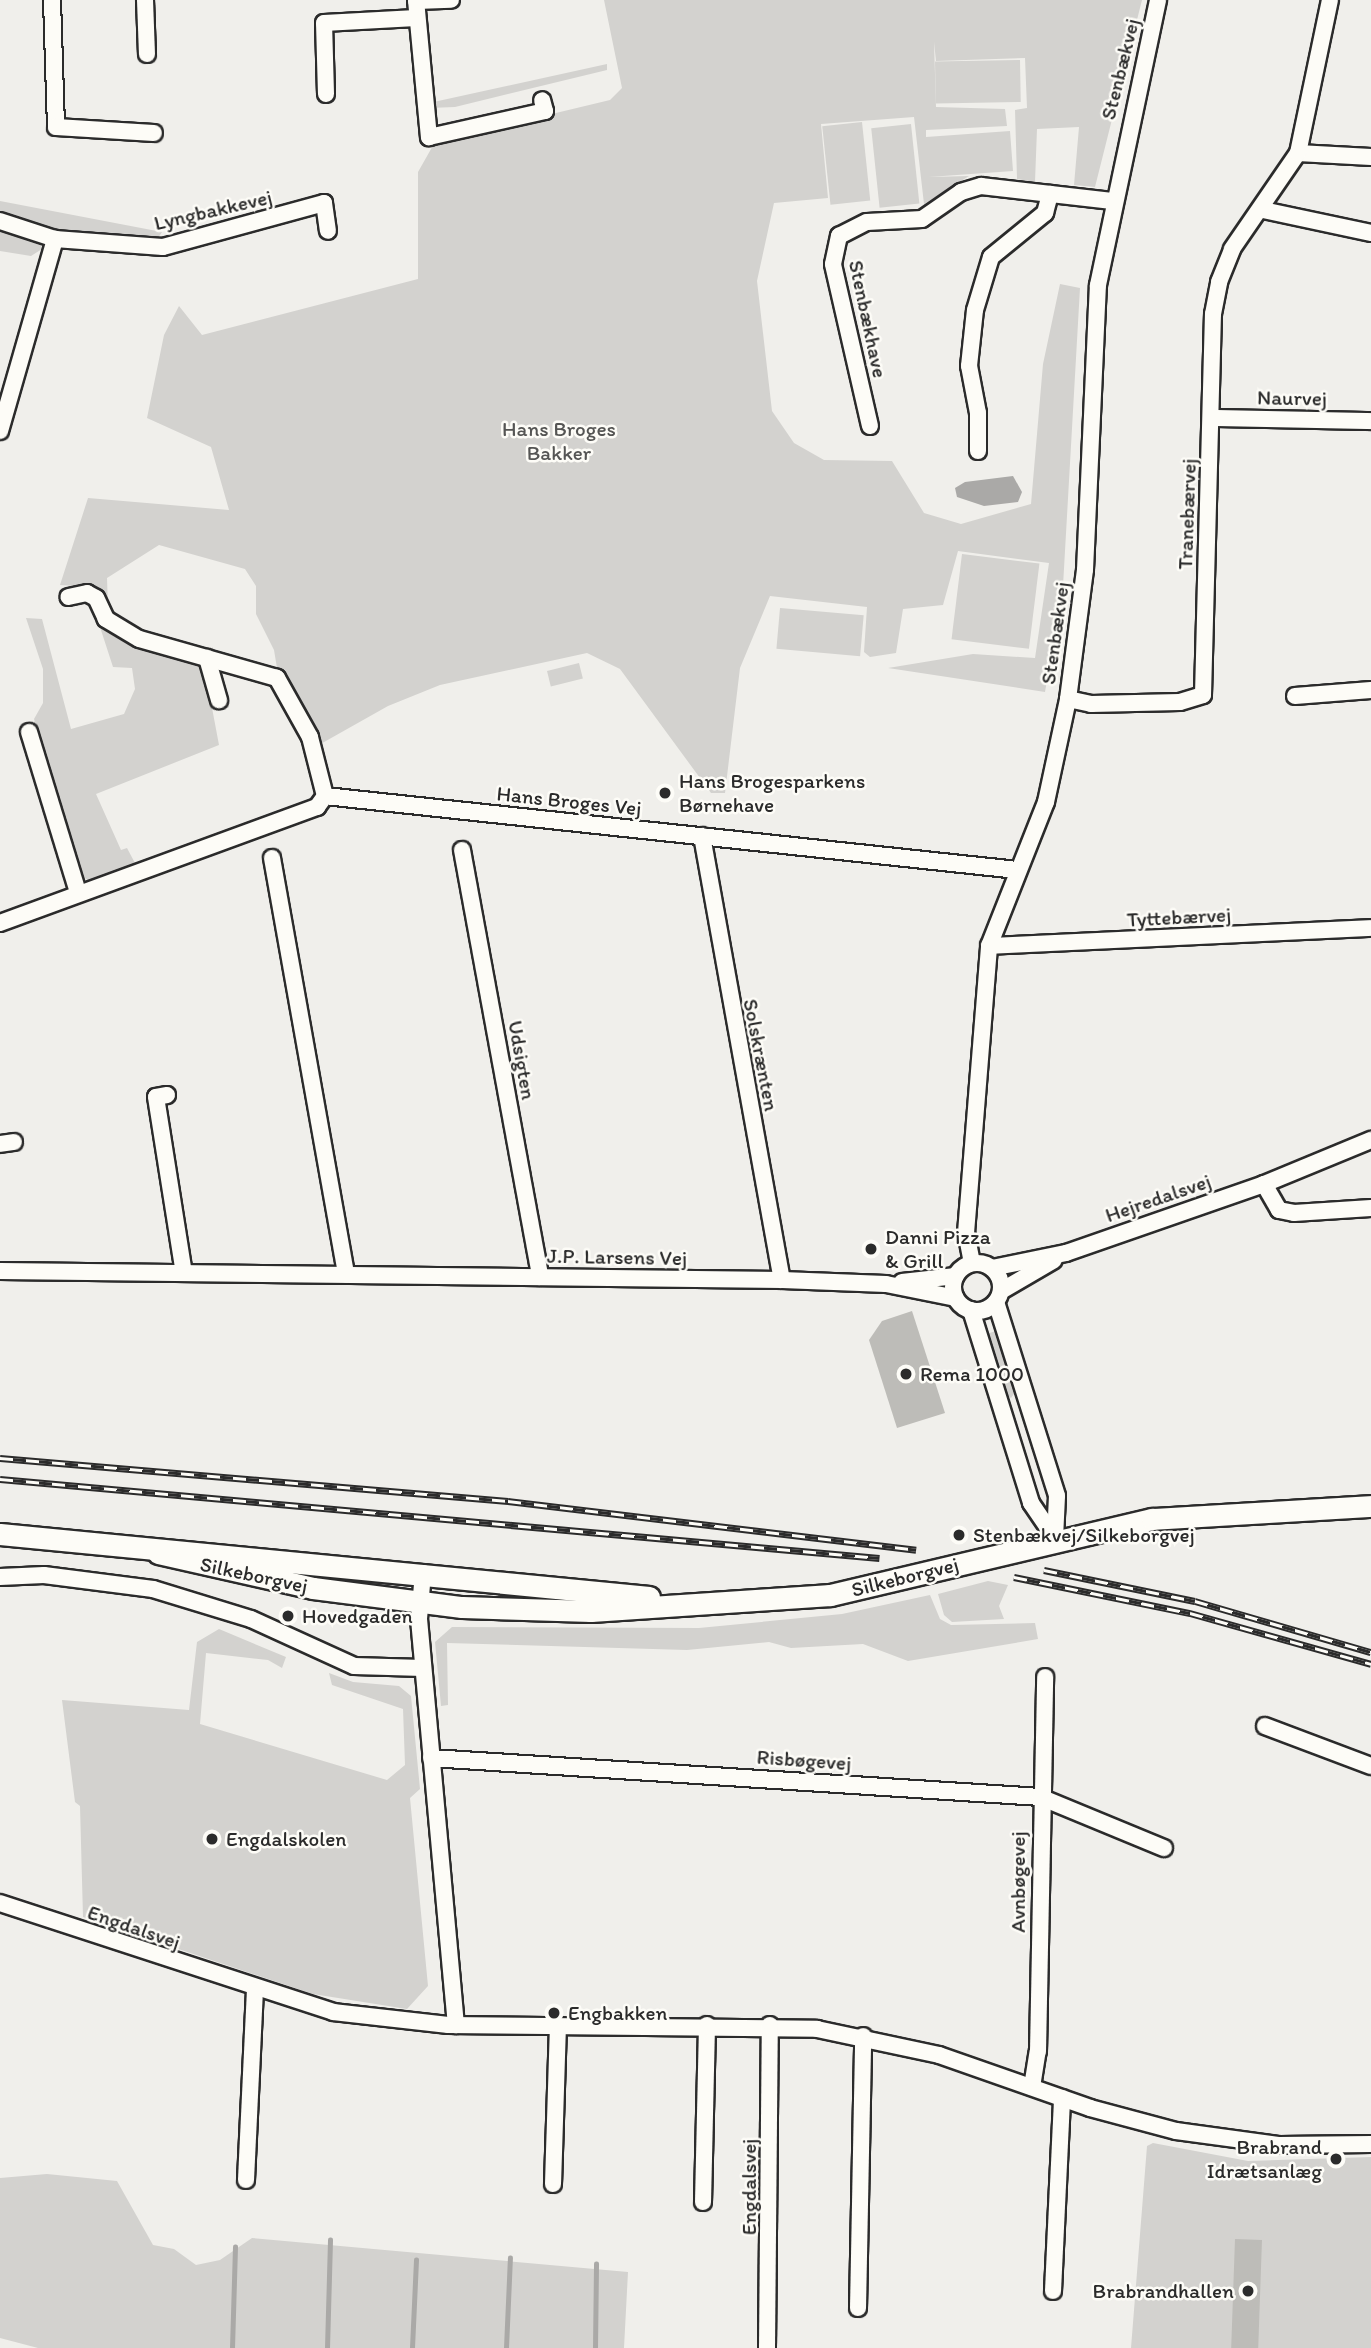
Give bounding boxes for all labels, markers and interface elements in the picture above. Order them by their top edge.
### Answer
street label: Stenbækvej [1095,16,1145,122]
street label: Lyngbakkevej [151,184,275,236]
street label: Stenbækhave [843,258,893,380]
street label: Naurvej [1257,385,1327,411]
park label: Hans Broges Bakker [502,416,616,466]
street label: Tranebærvej [1172,458,1202,570]
street label: Stenbækvej [1035,580,1075,686]
place label: Hans Brogesparkens Børnehave [679,768,865,818]
street label: Hans Broges Vej [495,781,643,821]
marker: Hans Brogesparkens Børnehave [657,785,673,801]
street label: Tyttebærvej [1126,902,1232,932]
street label: Solskrænten [738,997,784,1113]
street label: Udsigten [503,1018,541,1102]
street label: Hejredalsvej [1102,1168,1214,1228]
place label: Danni Pizza & Grill [885,1224,990,1274]
marker: Danni Pizza & Grill [863,1241,879,1257]
street label: J.P. Larsens Vej [547,1243,687,1271]
place label: Rema 1000 [920,1361,1024,1387]
marker: Rema 1000 [898,1366,914,1382]
place label: Stenbækvej/Silkeborgvej [973,1522,1195,1548]
marker: Stenbækvej/Silkeborgvej [951,1527,967,1543]
street label: Silkeborgvej [198,1551,310,1599]
street label: Silkeborgvej [849,1552,961,1602]
place label: Hovedgaden [302,1603,413,1629]
marker: Hovedgaden [280,1608,296,1624]
street label: Risbøgevej [756,1744,852,1776]
place label: Engdalskolen [226,1826,346,1852]
marker: Engdalskolen [204,1831,220,1847]
street label: Avnbøgevej [1005,1831,1031,1933]
street label: Engdalsvej [84,1899,184,1955]
place label: Engbakken [568,2000,667,2026]
marker: Engbakken [546,2005,562,2021]
place label: Brabrand Idrætsanlæg [1207,2134,1322,2184]
street label: Engdalsvej [736,2139,762,2235]
marker: Brabrand Idrætsanlæg [1328,2151,1344,2167]
place label: Brabrandhallen [1093,2278,1234,2304]
marker: Brabrandhallen [1240,2283,1256,2299]

